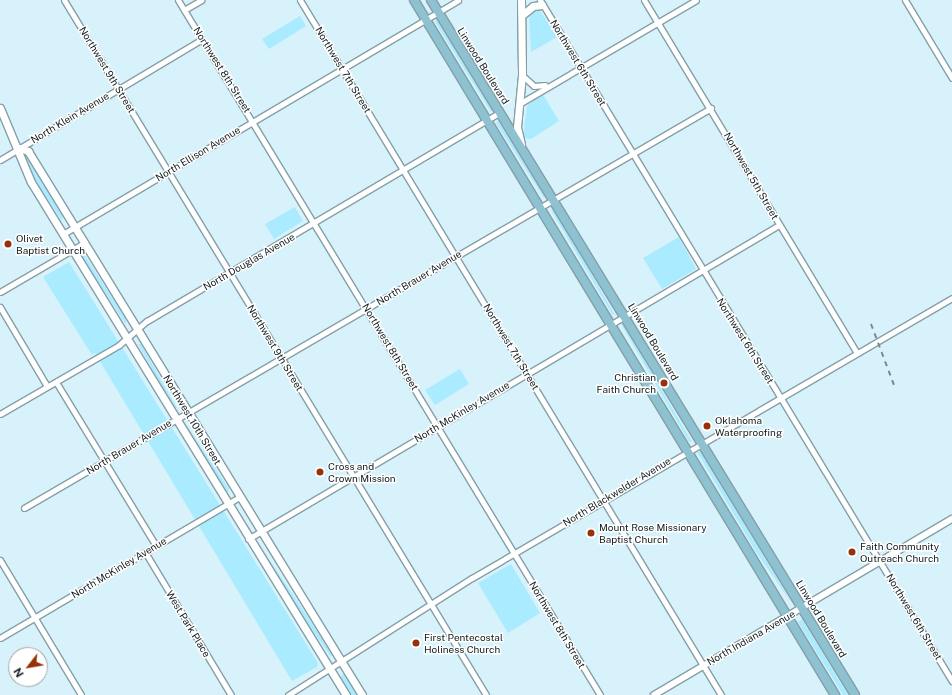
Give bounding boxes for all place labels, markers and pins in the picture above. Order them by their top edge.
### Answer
place label: Olivet Baptist Church [16,232,85,256]
marker: Olivet Baptist Church [3,239,13,249]
place label: Christian Faith Church [597,371,656,394]
marker: Christian Faith Church [659,378,669,388]
place label: Oklahoma Waterproofing [715,414,782,438]
marker: Oklahoma Waterproofing [702,421,712,431]
place label: Cross and Crown Mission [328,460,396,484]
marker: Cross and Crown Mission [315,467,325,477]
place label: Mount Rose Missionary Baptist Church [599,521,707,544]
marker: Mount Rose Missionary Baptist Church [586,528,596,538]
place label: Faith Community Outreach Church [860,540,939,564]
marker: Faith Community Outreach Church [847,547,857,557]
place label: First Pentecostal Holiness Church [424,631,503,654]
marker: First Pentecostal Holiness Church [411,638,421,648]

